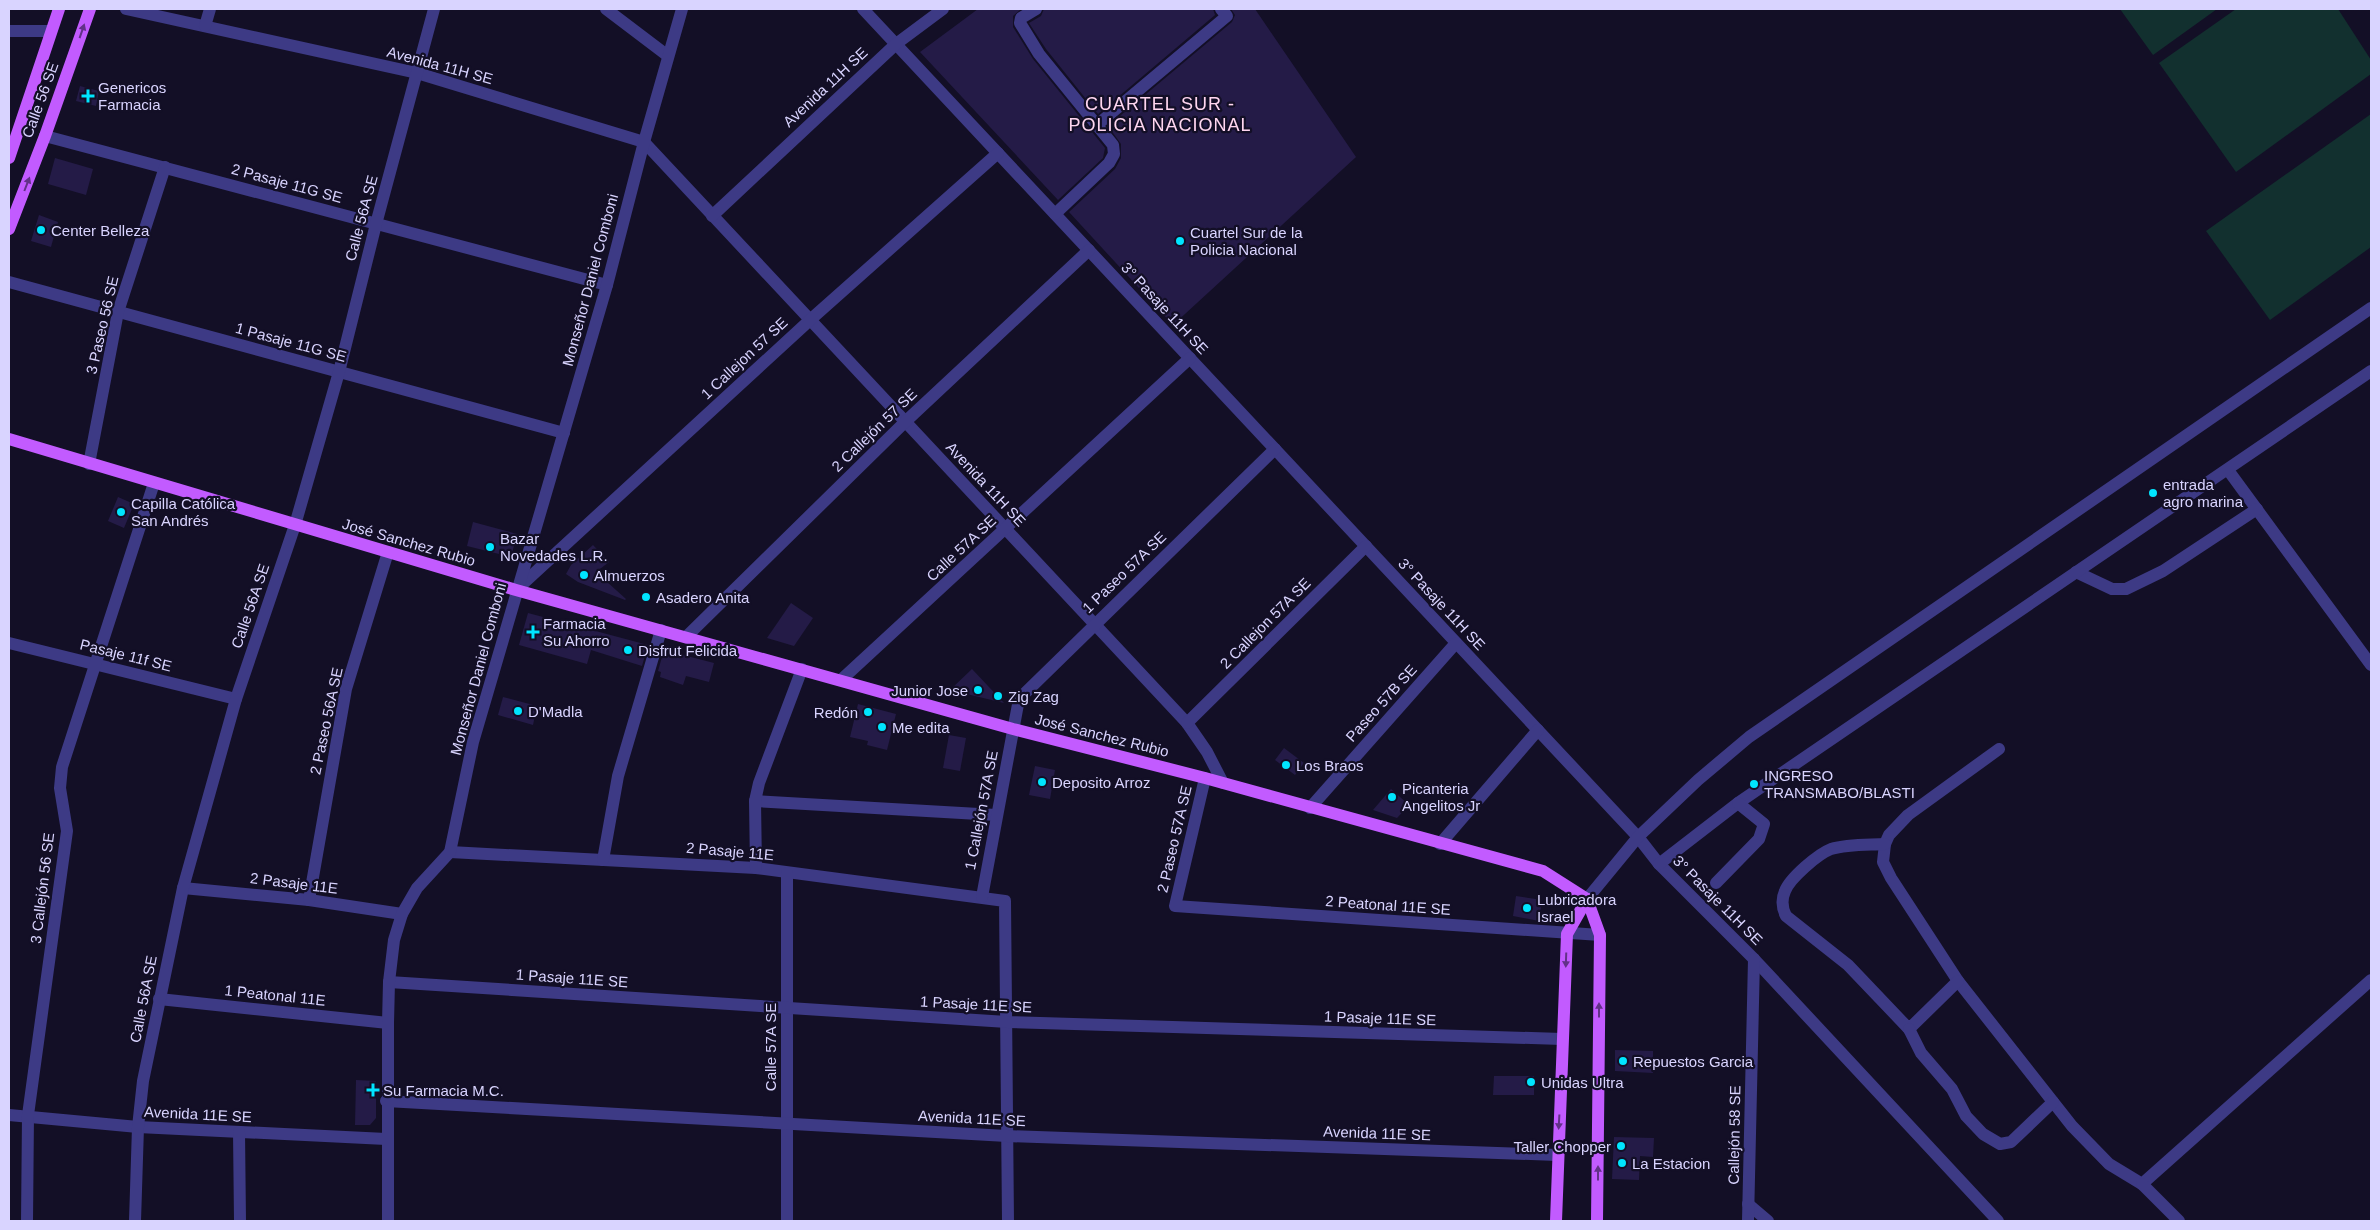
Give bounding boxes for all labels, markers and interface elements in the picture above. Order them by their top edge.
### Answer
one-way arrow [78,23,86,38]
street label: Avenida 11H SE [385,43,495,87]
street label: Avenida 11H SE [779,44,871,130]
street label: Calle 56 SE [18,60,62,140]
place label: Genericos Farmacia [98,79,166,113]
marker: Genericos Farmacia [82,90,94,102]
district label: CUARTEL SUR - POLICIA NACIONAL [1068,94,1252,135]
street label: 2 Pasaje 11G SE [230,160,344,206]
street label: Calle 56A SE [341,173,381,263]
one-way arrow [23,177,31,191]
street label: Monseñor Daniel Comboni [559,192,621,368]
place label: Center Belleza [51,222,150,239]
marker: Center Belleza [35,224,47,236]
place label: Cuartel Sur de la Policia Nacional [1190,224,1303,258]
marker: Cuartel Sur de la Policia Nacional [1174,235,1186,247]
street label: 3° Pasaje 11H SE [1118,259,1212,357]
street label: 3 Paseo 56 SE [82,274,122,376]
street label: 1 Callejon 57 SE [697,314,791,402]
street label: 1 Pasaje 11G SE [234,319,348,365]
street label: 2 Callejón 57 SE [828,385,920,475]
street label: Avenida 11H SE [943,438,1029,530]
place label: entrada agro marina [2163,476,2244,510]
marker: entrada agro marina [2147,487,2159,499]
place label: Capilla Católica San Andrés [131,495,236,529]
marker: Capilla Católica San Andrés [115,506,127,518]
street label: Calle 57A SE [923,512,999,584]
street label: José Sanchez Rubio [341,515,477,569]
street label: 1 Paseo 57A SE [1079,528,1169,616]
place label: Bazar Novedades L.R. [500,530,608,564]
marker: Bazar Novedades L.R. [484,541,496,553]
street label: 3° Pasaje 11H SE [1395,555,1489,653]
street label: Calle 56A SE [228,561,272,651]
place label: Almuerzos [594,567,665,584]
marker: Almuerzos [578,569,590,581]
street label: 2 Callejon 57A SE [1216,574,1314,672]
street label: Monseñor Daniel Comboni [447,581,509,757]
place label: Asadero Anita [656,589,750,606]
marker: Asadero Anita [640,591,652,603]
place label: Farmacia Su Ahorro [543,615,610,649]
marker: Farmacia Su Ahorro [527,626,539,638]
street label: Pasaje 11f SE [78,635,174,675]
place label: Disfrut Felicida [638,642,738,659]
marker: Disfrut Felicida [622,644,634,656]
street label: Paseo 57B SE [1342,661,1420,745]
street label: 2 Paseo 56A SE [306,666,346,776]
place label: Junior Jose [891,682,968,699]
marker: Junior Jose [972,684,984,696]
place label: Zig Zag [1008,688,1059,705]
marker: Zig Zag [992,690,1004,702]
place label: D'Madla [528,703,583,720]
place label: Redón [814,704,858,721]
marker: D'Madla [512,705,524,717]
marker: Redón [862,706,874,718]
street label: José Sanchez Rubio [1033,710,1171,760]
place label: Me edita [892,719,950,736]
marker: Me edita [876,721,888,733]
street label: 1 Callejón 57A SE [961,749,1001,871]
place label: Los Braos [1296,757,1364,774]
marker: Los Braos [1280,759,1292,771]
place label: INGRESO TRANSMABO/BLASTI [1764,767,1915,801]
place label: Deposito Arroz [1052,774,1150,791]
marker: Deposito Arroz [1036,776,1048,788]
marker: INGRESO TRANSMABO/BLASTI [1748,778,1760,790]
place label: Picanteria Angelitos Jr [1402,780,1480,814]
street label: 2 Paseo 57A SE [1153,784,1195,894]
marker: Picanteria Angelitos Jr [1386,791,1398,803]
street label: 3 Callejón 56 SE [27,832,57,944]
street label: 2 Pasaje 11E [685,839,775,863]
street label: 3° Pasaje 11H SE [1670,852,1766,948]
street label: 2 Pasaje 11E [249,869,339,897]
place label: Lubricadora Israel [1537,891,1617,925]
street label: 2 Peatonal 11E SE [1325,892,1451,918]
marker: Lubricadora Israel [1521,902,1533,914]
one-way arrow [1561,952,1569,968]
street label: Calle 56A SE [126,954,160,1044]
street label: 1 Pasaje 11E SE [515,966,629,990]
street label: 1 Peatonal 11E [224,981,326,1009]
street label: 1 Pasaje 11E SE [919,993,1033,1015]
one-way arrow [1595,1002,1603,1018]
street label: Calle 57A SE [762,1003,779,1091]
street label: 1 Pasaje 11E SE [1324,1008,1436,1028]
place label: Repuestos Garcia [1633,1053,1754,1070]
marker: Repuestos Garcia [1617,1055,1629,1067]
place label: Unidas Ultra [1541,1074,1624,1091]
marker: Unidas Ultra [1525,1076,1537,1088]
place label: Su Farmacia M.C. [383,1082,504,1099]
marker: Su Farmacia M.C. [367,1084,379,1096]
street label: Callejón 58 SE [1725,1085,1743,1185]
street label: Avenida 11E SE [144,1103,252,1125]
street label: Avenida 11E SE [918,1107,1026,1129]
one-way arrow [1554,1114,1562,1130]
street label: Avenida 11E SE [1323,1123,1431,1143]
place label: Taller Chopper [1513,1138,1611,1155]
marker: Taller Chopper [1615,1140,1627,1152]
place label: La Estacion [1632,1155,1710,1172]
marker: La Estacion [1616,1157,1628,1169]
one-way arrow [1594,1164,1602,1180]

